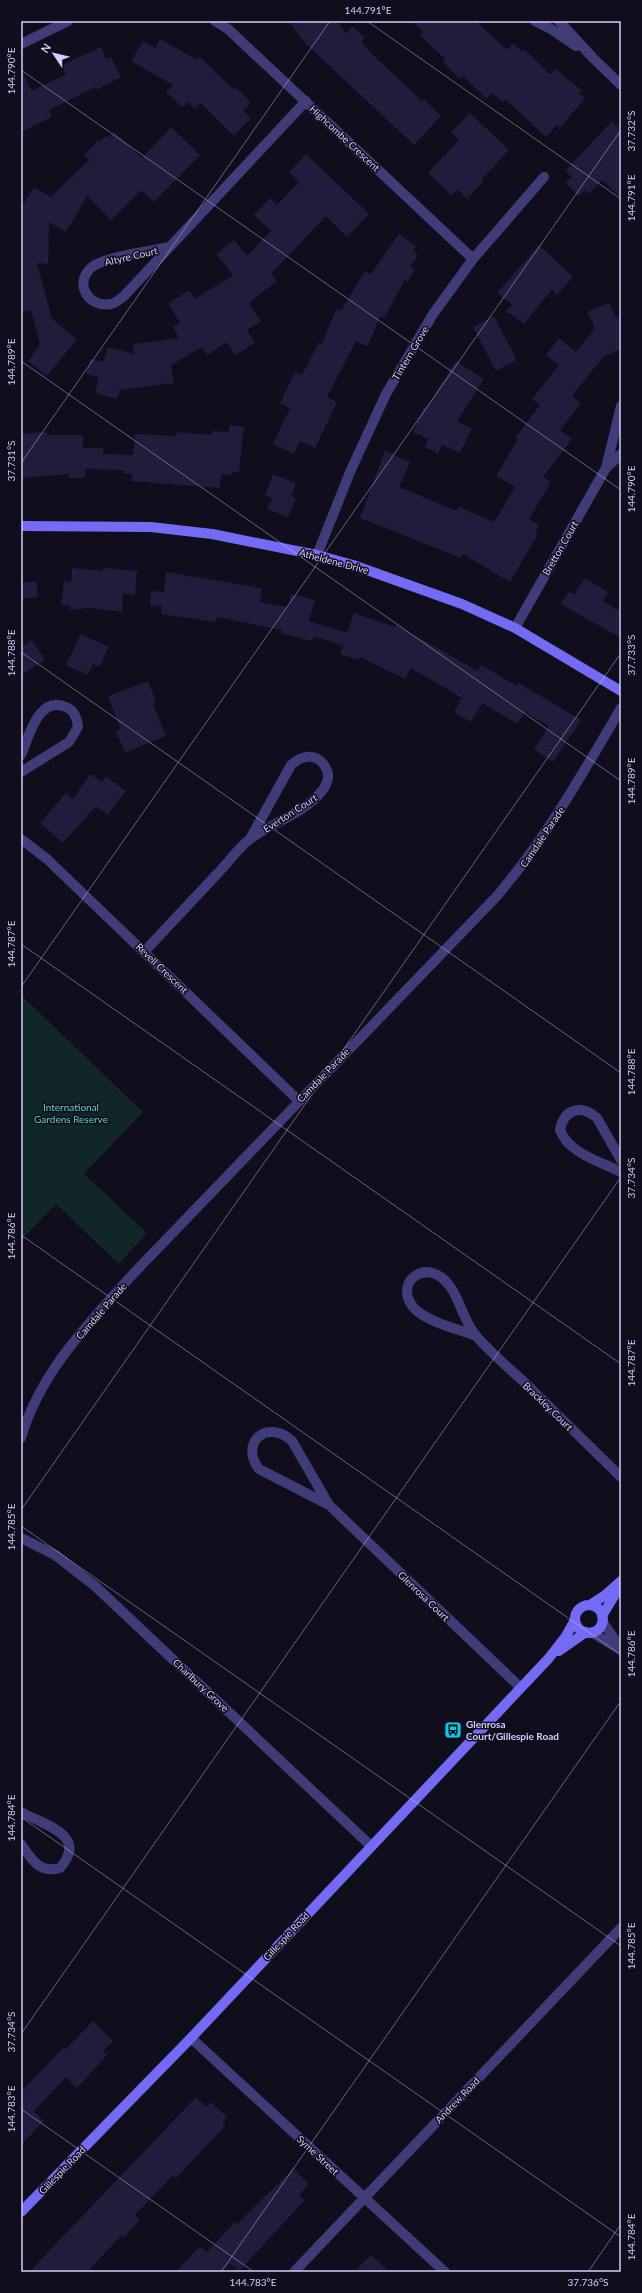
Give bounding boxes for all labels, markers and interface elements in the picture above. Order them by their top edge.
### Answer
text: 144.791°E [344,4,392,16]
north arrow [34,34,74,74]
text: N [38,41,53,55]
text: 144.790°E [5,47,17,95]
street label: Highcombe Crescent [307,102,383,174]
text: 37.732°S [625,111,637,151]
text: 144.791°E [625,174,637,222]
street label: Altyre Court [103,244,159,268]
street label: Tintern Grove [389,324,431,382]
text: 144.789°E [5,338,17,386]
text: 37.731°S [5,441,17,481]
text: 144.790°E [625,465,637,513]
street label: Bretton Court [540,518,581,577]
street label: Atheldene Drive [298,546,370,576]
text: 144.788°E [5,629,17,677]
text: 37.733°S [625,635,637,675]
text: 144.789°E [625,757,637,805]
street label: Everton Court [261,791,320,835]
street label: Camdale Parade [517,804,567,870]
text: 144.787°E [5,920,17,968]
street label: Revell Crescent [134,940,191,996]
street label: Camdale Parade [294,1045,352,1105]
text: 144.788°E [625,1048,637,1096]
park label: International Gardens Reserve [34,1101,108,1125]
text: 37.734°S [625,1158,637,1198]
text: 144.786°E [5,1212,17,1260]
street label: Camdale Parade [73,1280,129,1342]
text: 144.787°E [625,1339,637,1387]
street label: Brackley Court [521,1379,576,1433]
text: 144.785°E [5,1503,17,1551]
street label: Glenrosa Court [396,1569,452,1624]
text: 144.786°E [625,1630,637,1678]
street label: Charlbury Grove [171,1656,231,1714]
place label: Glenrosa Court/Gillespie Road [466,1718,559,1742]
bus stop icon: Glenrosa Court/Gillespie Road [443,1720,463,1740]
text: 144.784°E [5,1794,17,1842]
street label: Gillespie Road [260,1909,312,1963]
text: 144.785°E [625,1922,637,1970]
text: 37.734°S [5,2012,17,2052]
street label: Andrew Road [432,2075,482,2125]
text: 144.783°E [5,2085,17,2133]
street label: Syme Street [295,2133,342,2178]
street label: Gillespie Road [36,2144,88,2196]
text: 144.784°E [625,2213,637,2261]
text: 144.783°E [229,2276,277,2288]
text: 37.736°S [568,2276,608,2288]

